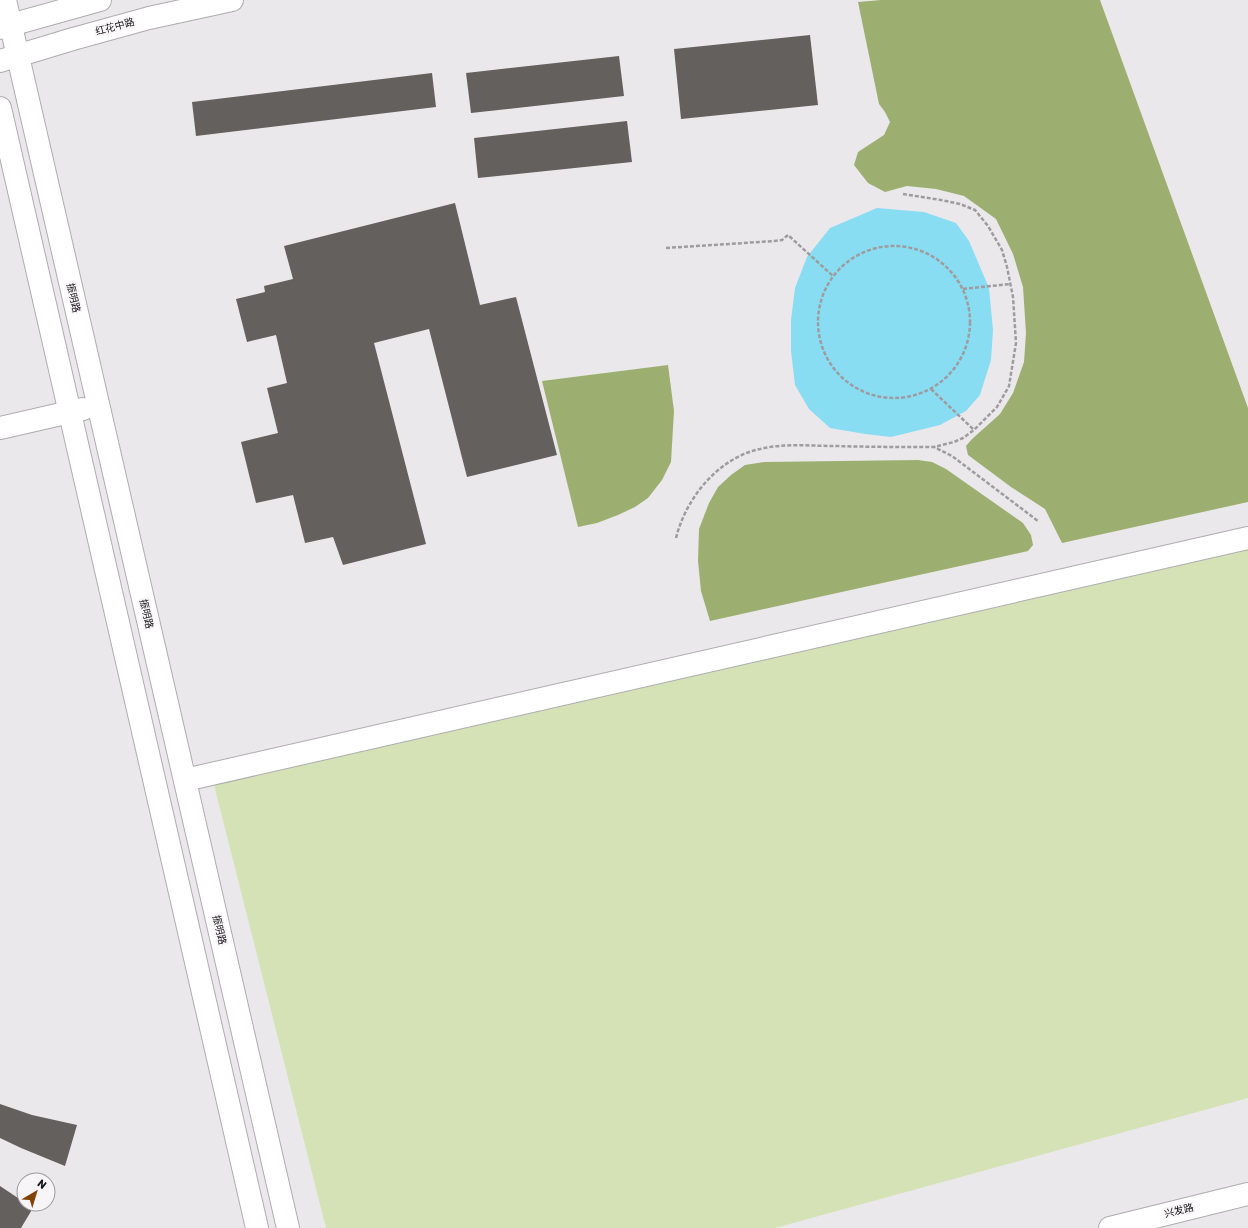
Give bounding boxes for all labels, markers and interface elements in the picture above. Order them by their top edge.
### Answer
street label: 红花中路 [94,16,136,38]
street label: 振明路 [64,282,82,314]
street label: 振明路 [137,598,155,630]
street label: 振明路 [210,914,228,946]
north arrow [16,1172,56,1212]
text: N [35,1177,49,1192]
street label: 兴发路 [1163,1202,1195,1220]

